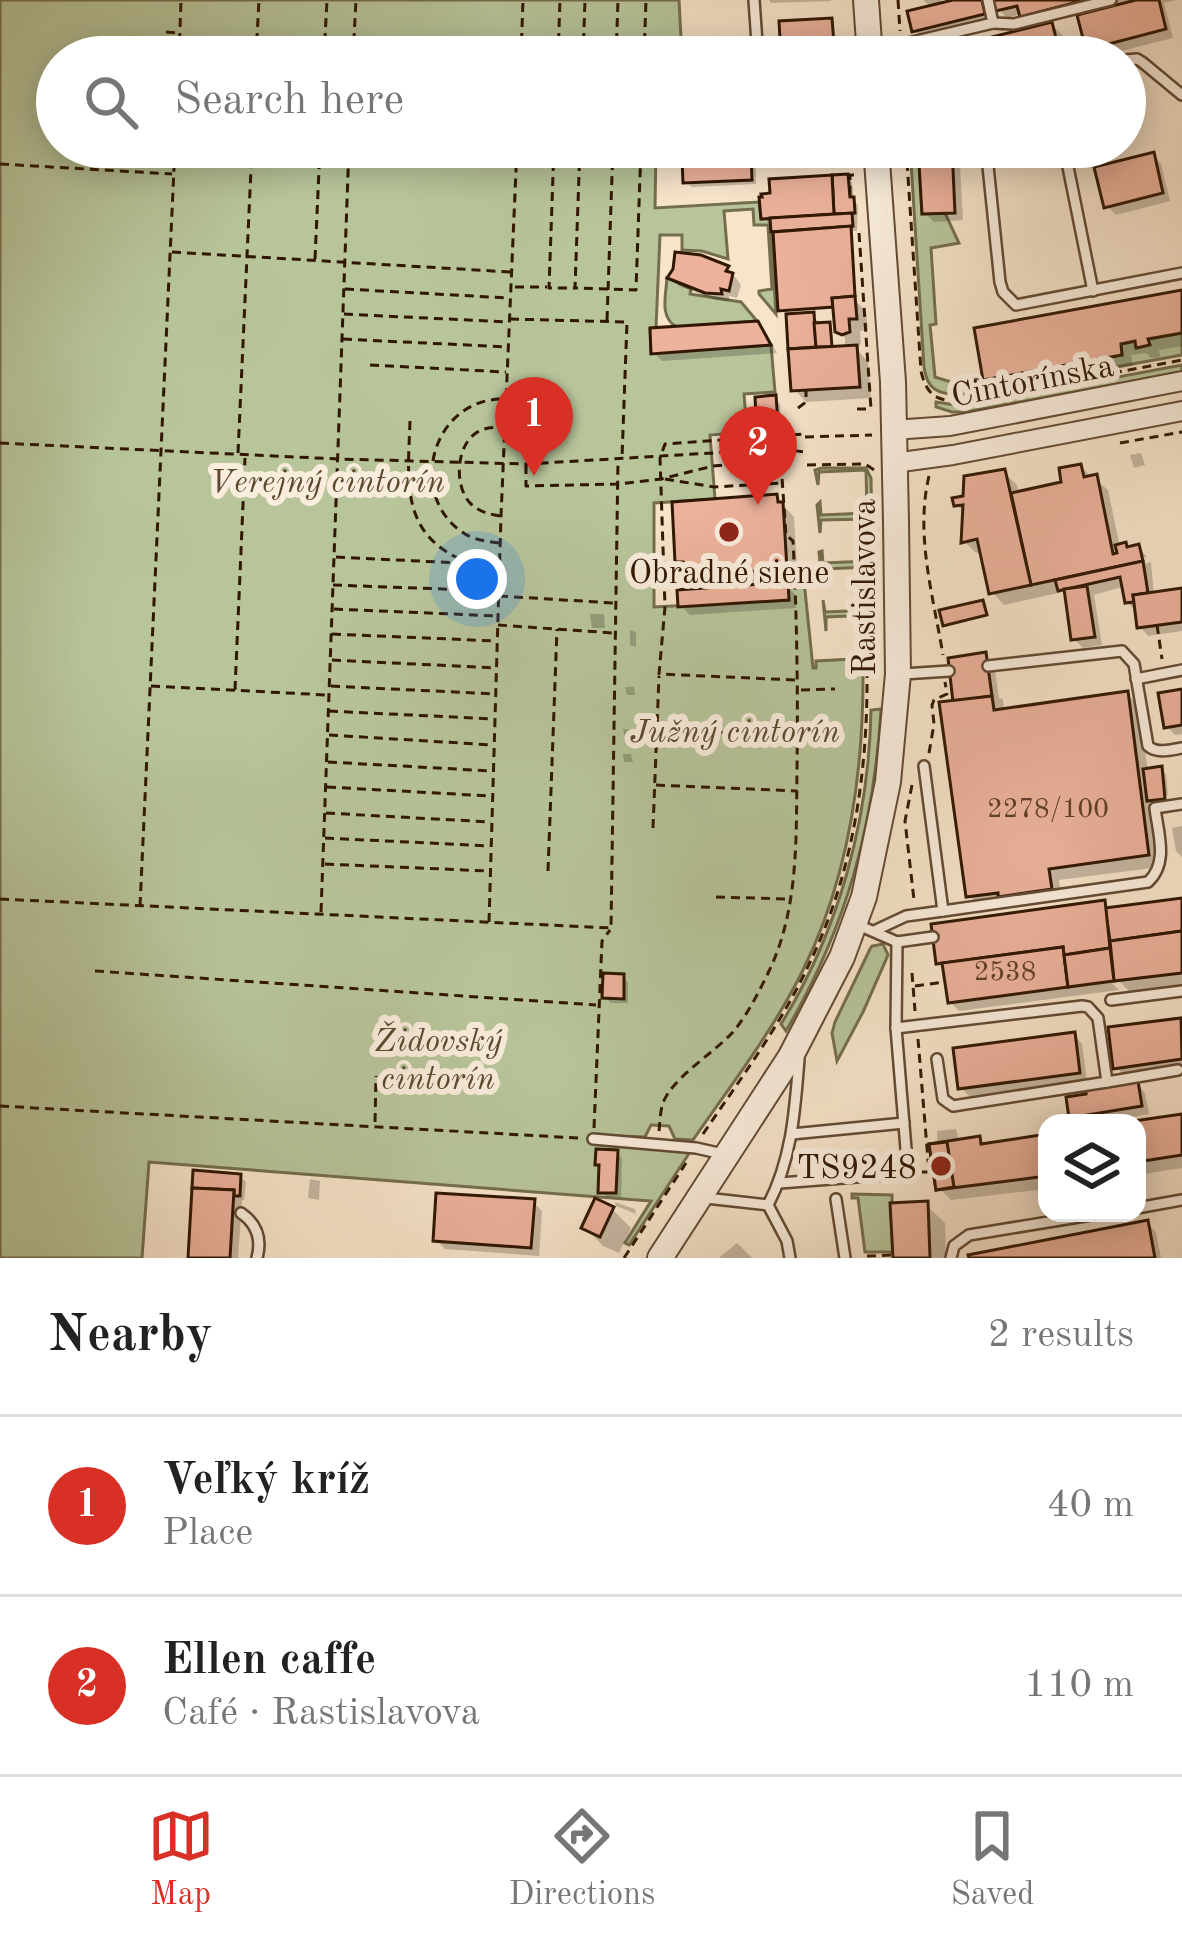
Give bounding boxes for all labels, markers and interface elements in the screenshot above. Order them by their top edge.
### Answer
search box [36,36,1146,168]
icon: search [78,69,144,135]
text: Search here [174,79,404,124]
street label: Cintorínska [949,351,1117,414]
pin: 1 [495,377,573,476]
pin: 2 [719,406,797,505]
park label: Verejný cintorín [209,467,445,500]
street label: Rastislavova [850,499,883,675]
marker: Obradné siene [716,519,742,545]
your location [447,549,507,609]
place label: Obradné siene [629,558,829,591]
park label: Južný cintorín [630,717,840,750]
house number: 2278/100 [987,796,1109,823]
house number: 2538 [974,959,1036,986]
park label: Židovský cintorín [374,1020,502,1097]
map controls [1038,1114,1146,1222]
button: layers [1038,1114,1146,1222]
place label: TS9248 [796,1153,917,1186]
marker: TS9248 [928,1153,954,1179]
text: Nearby [48,1311,213,1362]
text: 2 results [988,1316,1134,1355]
text: Veľký kríž [162,1459,370,1504]
text: 1 [76,1486,98,1525]
text: 40 m [1047,1486,1134,1525]
text: Place [162,1514,253,1553]
text: Ellen caffe [162,1639,376,1684]
text: 2 [76,1666,98,1705]
text: 110 m [1024,1666,1134,1705]
text: Café · Rastislavova [162,1694,480,1733]
tab: Map [148,1803,214,1916]
tab: Directions [509,1803,655,1916]
tab: Saved [950,1803,1034,1916]

